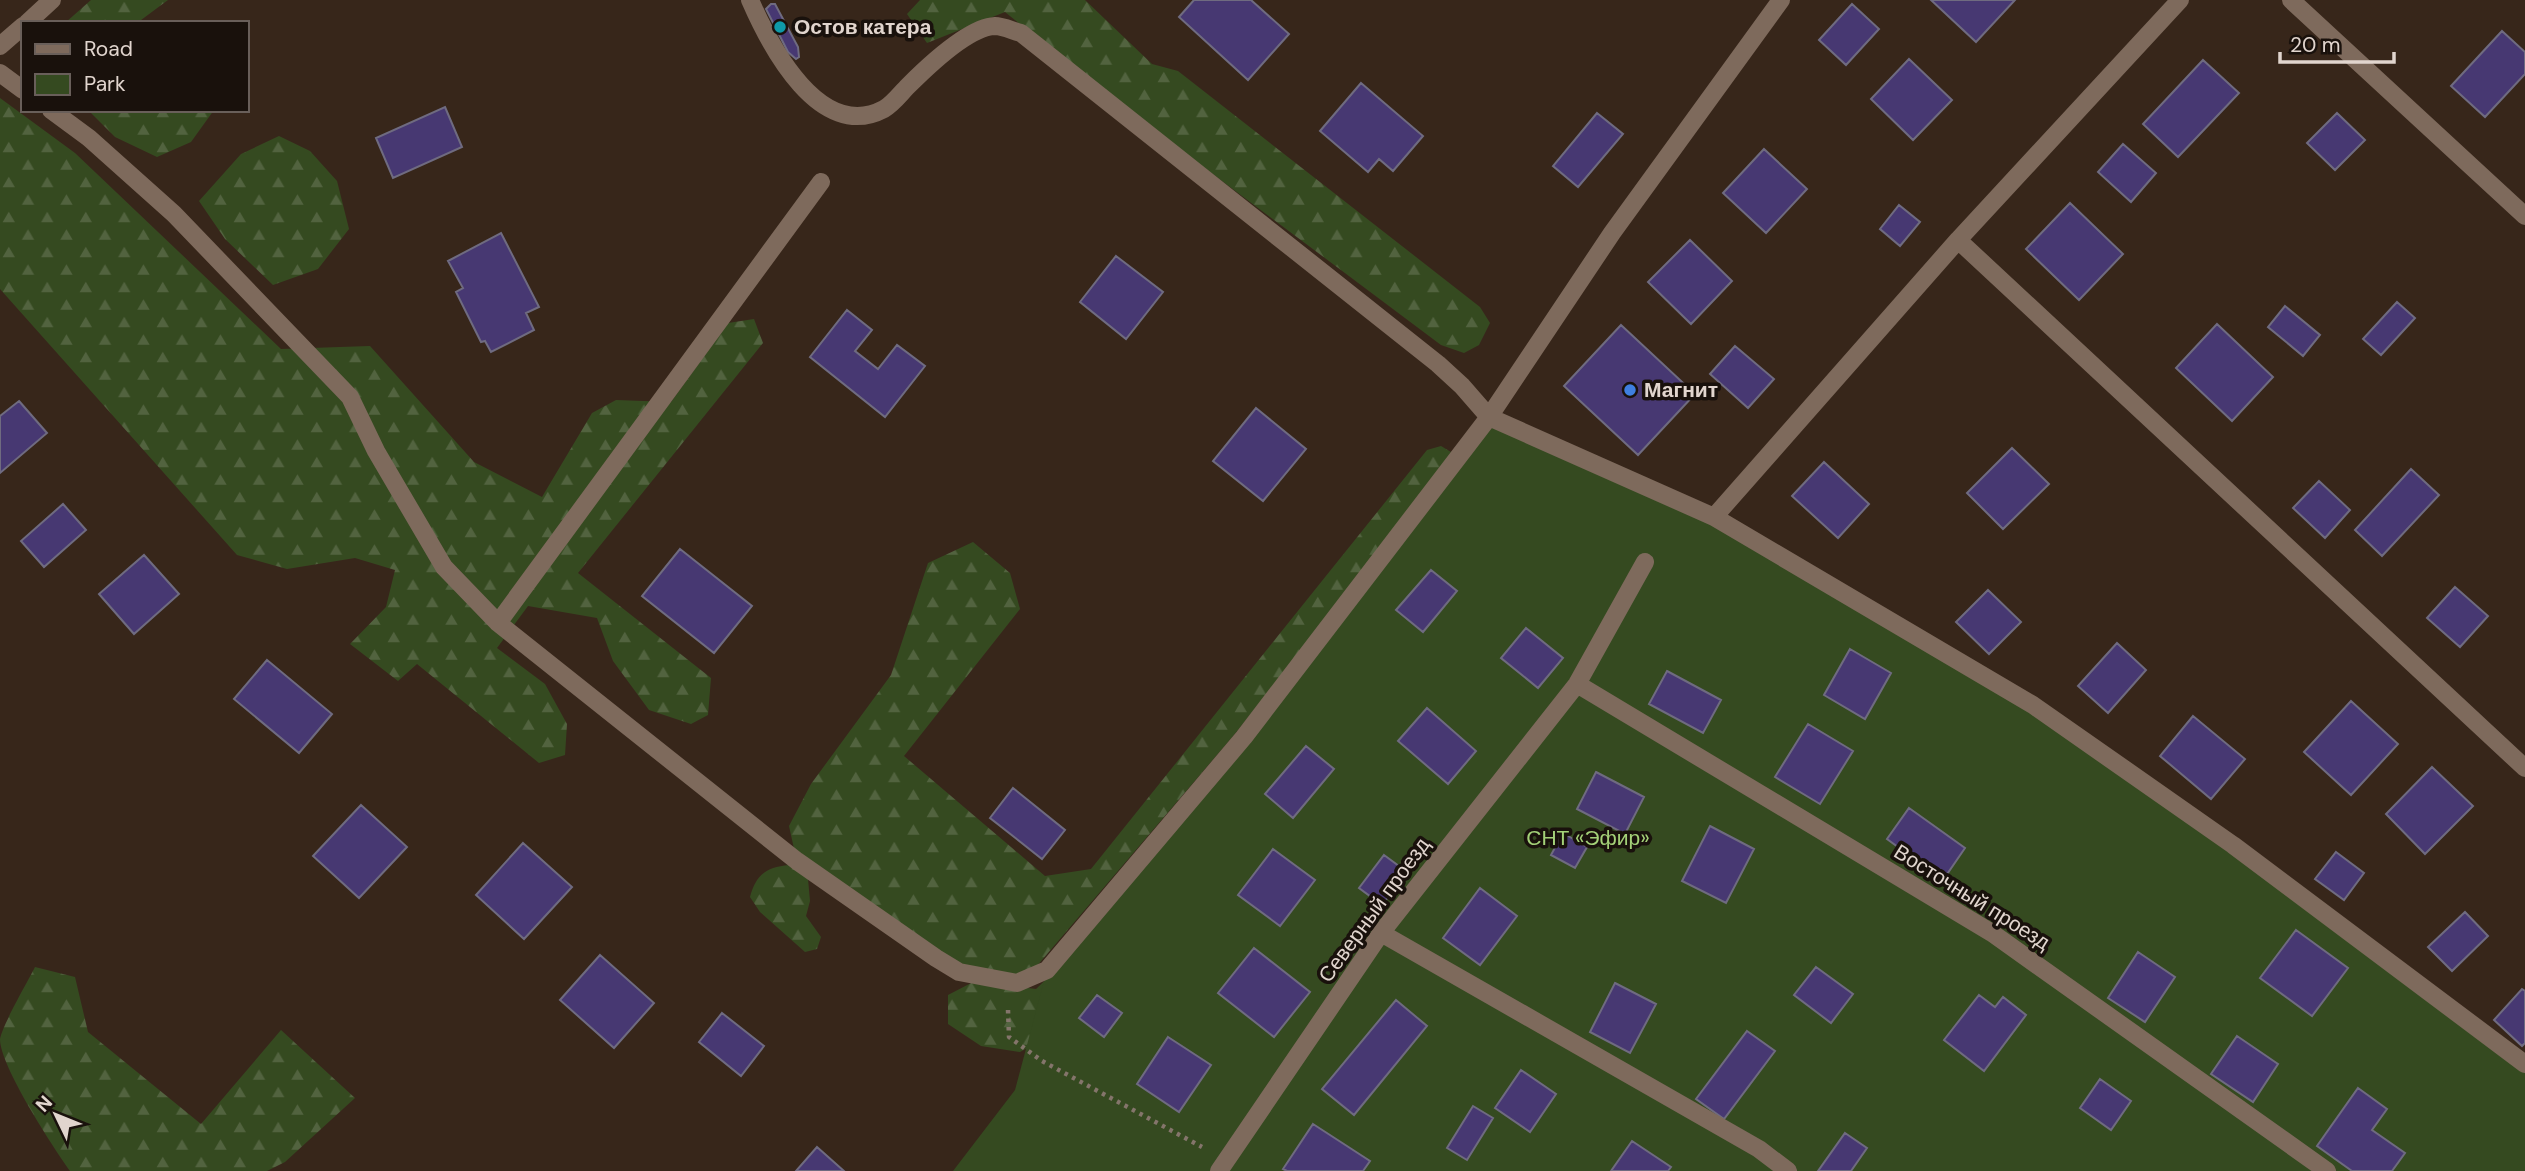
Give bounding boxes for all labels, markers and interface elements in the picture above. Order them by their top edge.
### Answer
place label: Остов катера [794,13,932,41]
marker: Остов катера [772,19,788,35]
legend [21,21,248,112]
scale bar [2280,21,2394,65]
text: 20 m [2290,31,2341,59]
text: Road [84,35,133,63]
text: Park [84,70,126,98]
place label: Магнит [1644,376,1718,404]
marker: Магнит [1622,382,1638,398]
park label: СНТ «Эфир» [1526,824,1650,852]
street label: Северный проезд [1312,832,1436,988]
street label: Восточный проезд [1889,838,2055,956]
north arrow [21,1080,91,1150]
text: N [30,1090,58,1117]

